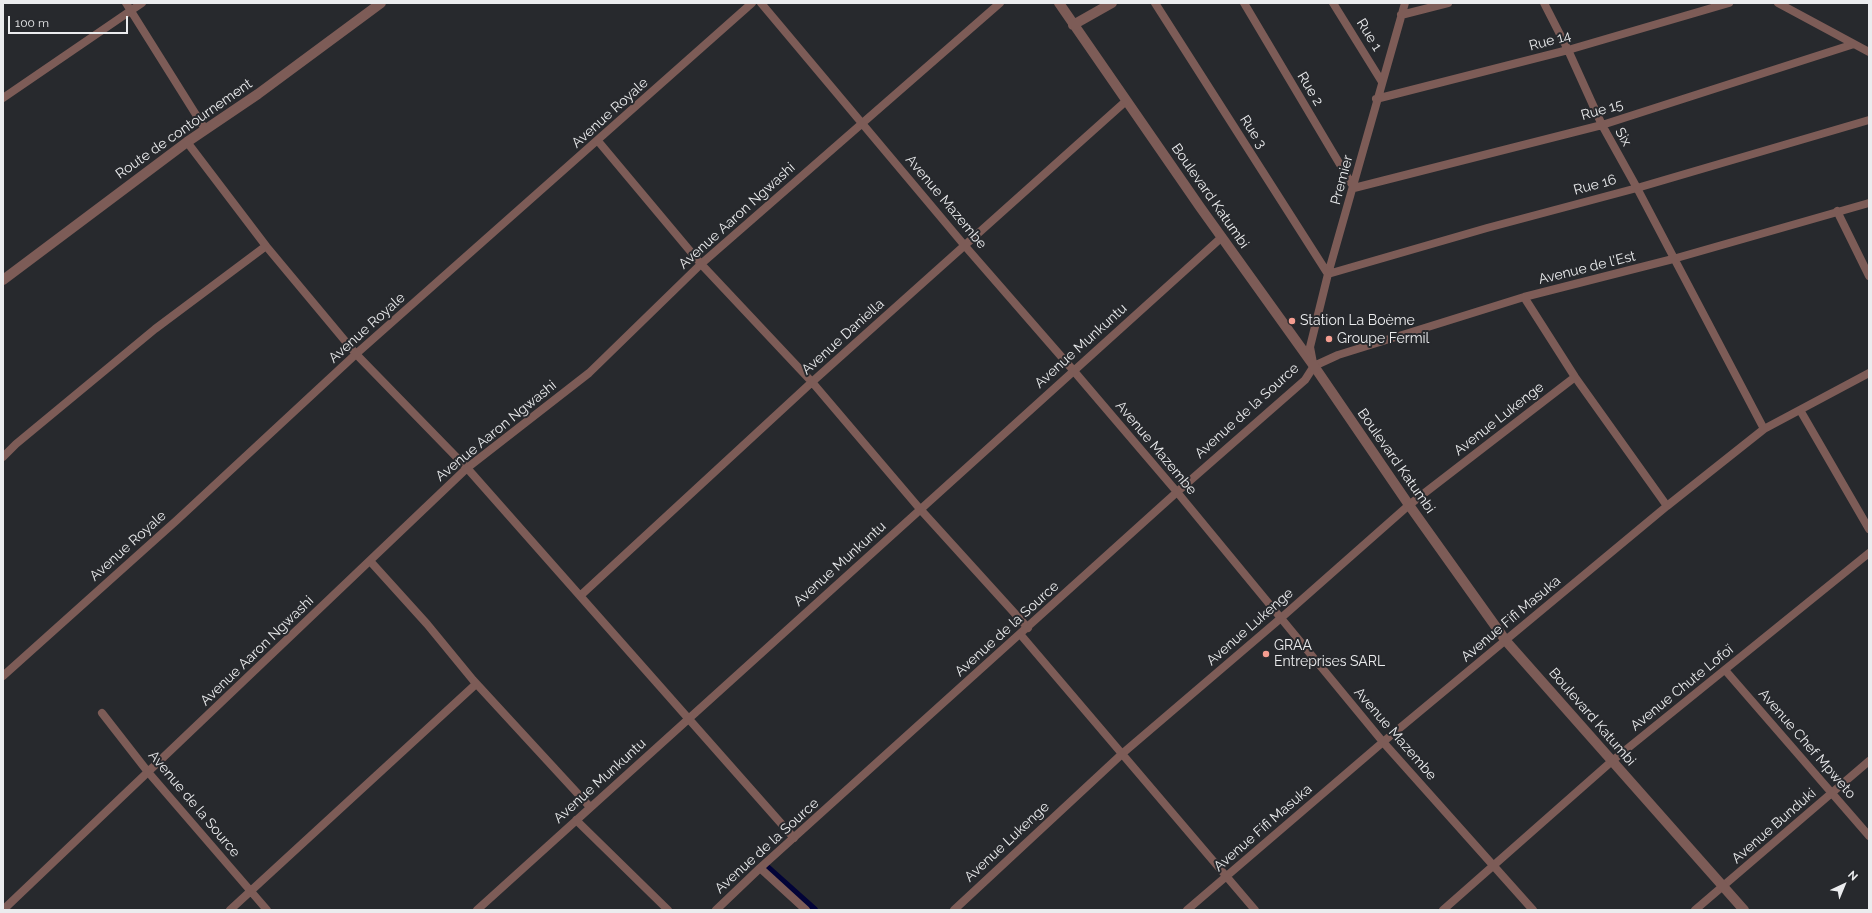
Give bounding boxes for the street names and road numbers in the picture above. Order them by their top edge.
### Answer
street label: Rue 1 [1353,16,1385,54]
street label: Rue 14 [1527,27,1573,55]
street label: Rue 2 [1293,69,1327,109]
street label: Avenue Royale [568,74,652,152]
street label: Route de contournement [112,75,256,183]
street label: Rue 15 [1579,96,1625,124]
street label: Rue 3 [1236,112,1270,152]
street label: Six [1611,125,1635,149]
street label: Boulevard Katumbi [1168,140,1252,252]
street label: Avenue Mazembe [902,152,990,252]
street label: Premier [1327,153,1357,207]
street label: Avenue Aaron Ngwashi [675,159,799,273]
street label: Rue 16 [1572,171,1618,199]
street label: Avenue de l'Est [1537,248,1637,288]
street label: Avenue Royale [325,289,409,367]
street label: Avenue Daniella [798,296,888,378]
street label: Avenue Munkuntu [1031,300,1131,392]
street label: Avenue de la Source [1192,360,1302,462]
street label: Avenue Aaron Ngwashi [432,377,560,485]
street label: Avenue Lukenge [1451,379,1547,459]
street label: Avenue Mazembe [1112,398,1200,498]
street label: Boulevard Katumbi [1354,405,1438,517]
street label: Avenue Royale [86,507,170,585]
street label: Avenue Munkuntu [790,518,890,610]
street label: Avenue Fifi Masuka [1458,573,1564,665]
street label: Avenue de la Source [952,578,1062,680]
street label: Avenue Lukenge [1203,585,1297,669]
street label: Avenue Aaron Ngwashi [197,593,317,709]
street label: Avenue Chute Lofoï [1627,641,1737,735]
street label: Boulevard Katumbi [1545,665,1639,769]
street label: Avenue Mazembe [1350,684,1440,784]
street label: Avenue Chef Mpweto [1755,686,1859,802]
street label: Avenue Munkuntu [550,735,650,827]
street label: Avenue de la Source [145,747,243,861]
street label: Avenue Fifi Masuka [1210,781,1316,875]
street label: Avenue Bunduki [1728,785,1820,867]
street label: Avenue de la Source [712,795,822,897]
street label: Avenue Lukenge [961,799,1053,885]

